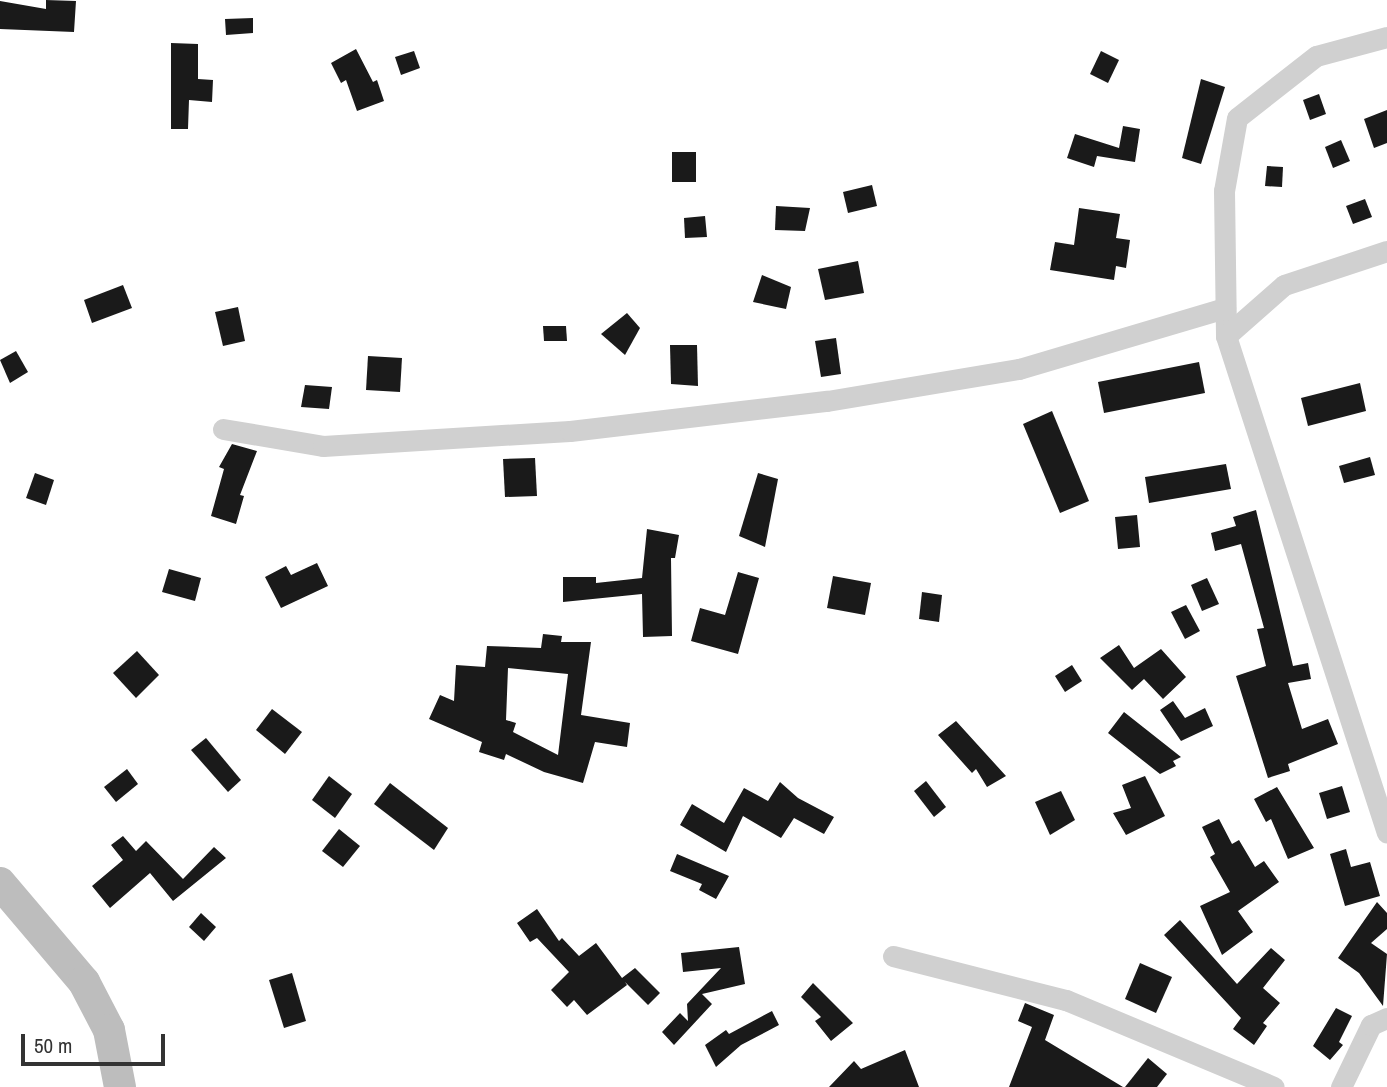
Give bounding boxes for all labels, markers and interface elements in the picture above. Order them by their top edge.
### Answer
scale bar [24,1020,168,1064]
text: 50 m [34,1031,72,1060]

